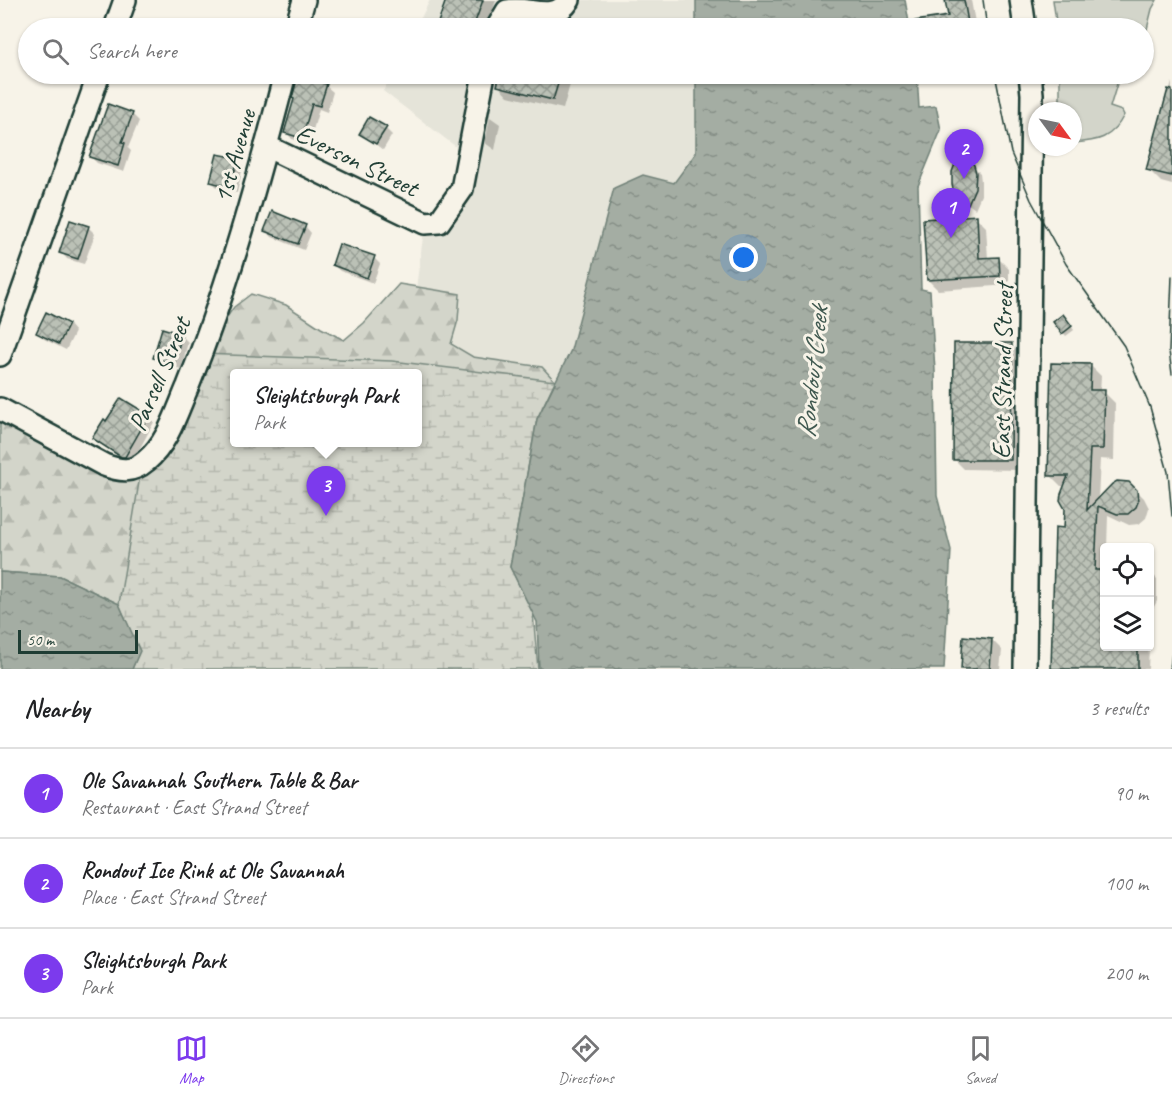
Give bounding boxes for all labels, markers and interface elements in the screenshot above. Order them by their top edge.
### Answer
search box [18,18,1154,84]
icon: search [39,35,72,68]
text: Search here [87,37,177,65]
north arrow [1028,102,1082,156]
street label: 1st Avenue [205,104,264,207]
street label: Everson Street [290,117,426,205]
pin: 2 [944,130,984,179]
pin: 1 [932,188,970,238]
your location [729,243,758,272]
street label: East Strand Street [984,280,1021,459]
water label: Rondout Creek [788,301,836,439]
street label: Parsell Street [121,310,199,436]
popup [230,369,422,447]
text: Sleightsburgh Park [254,382,398,410]
text: Park [254,410,285,435]
pin: 3 [306,466,346,516]
map controls [1100,543,1154,651]
button: locate [1100,543,1154,597]
button: layers [1100,597,1154,651]
scale bar [18,627,138,654]
text: 50 m [27,630,54,650]
text: Nearby [24,692,89,725]
text: 3 results [1089,696,1148,721]
text: Ole Savannah Southern Table & Bar [81,767,357,795]
text: 1 [39,781,48,806]
text: 90 m [1114,781,1148,806]
text: Restaurant · East Strand Street [81,795,307,820]
text: Rondout Ice Rink at Ole Savannah [81,857,344,885]
text: 2 [39,871,48,896]
text: 100 m [1105,871,1148,896]
text: Place · East Strand Street [81,885,265,910]
text: Sleightsburgh Park [81,947,226,975]
text: 3 [39,961,48,986]
text: 200 m [1105,961,1148,986]
text: Park [81,975,113,1000]
tab: Map [175,1032,208,1088]
tab: Directions [558,1032,614,1088]
tab: Saved [964,1032,997,1088]

